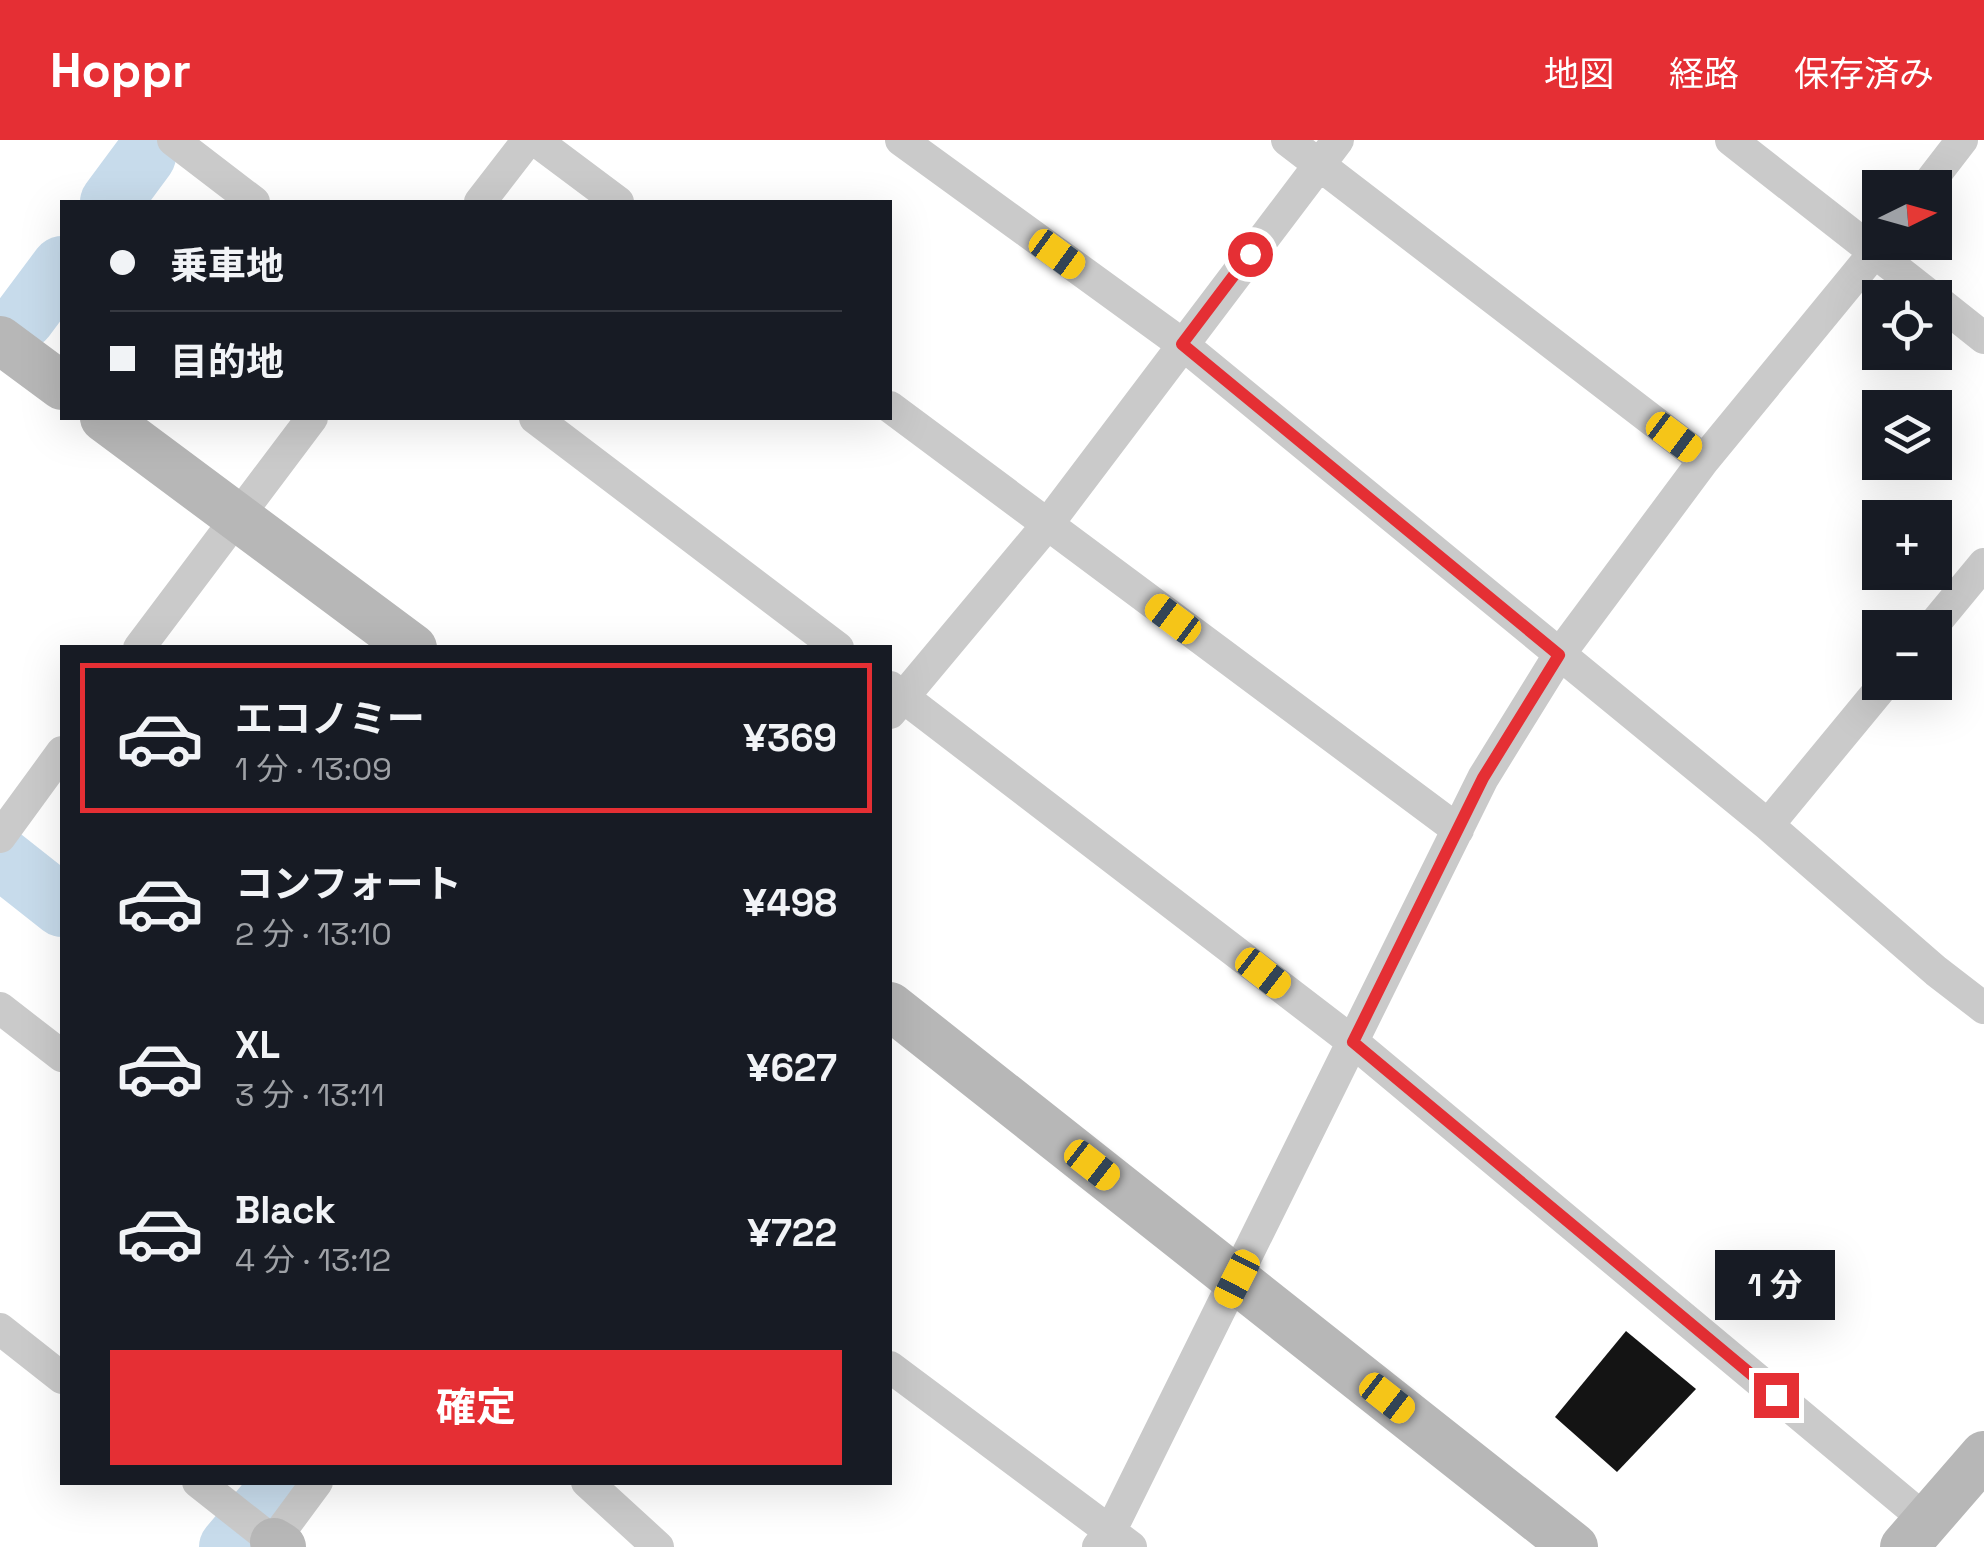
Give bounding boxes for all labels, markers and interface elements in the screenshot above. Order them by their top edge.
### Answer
text: Hoppr [50,40,191,101]
text: 地図 [1544,52,1614,96]
text: 経路 [1669,52,1739,96]
text: 保存済み [1794,52,1934,96]
north arrow [1862,170,1952,260]
map controls [1862,170,1952,700]
car [1024,224,1090,284]
route start [1228,232,1273,277]
text: 乗車地 [170,242,284,290]
button: locate [1862,280,1952,370]
text: 目的地 [170,338,284,386]
button: layers [1862,390,1952,480]
car [1641,407,1707,467]
button: + [1862,500,1952,590]
car [1140,589,1206,649]
button: − [1862,610,1952,700]
icon: car [115,693,205,783]
text: エコノミー [235,695,425,743]
text: ¥369 [743,714,837,762]
text: 1 分 · 13:09 [235,749,392,789]
icon: car [115,858,205,948]
text: コンフォート [235,860,462,908]
text: ¥498 [743,879,837,927]
text: 2 分 · 13:10 [235,914,392,954]
car [1230,943,1296,1003]
text: XL [235,1021,280,1069]
icon: car [115,1023,205,1113]
text: ¥627 [747,1044,837,1092]
text: 3 分 · 13:11 [235,1075,385,1115]
car [1059,1135,1125,1195]
text: Black [235,1186,336,1234]
icon: car [115,1188,205,1278]
text: ¥722 [747,1209,837,1257]
text: 4 分 · 13:12 [235,1240,391,1280]
car [1210,1245,1264,1313]
callout: 1 分 [1716,1250,1836,1320]
text: 1 分 [1748,1265,1802,1305]
button: 確定 [110,1350,842,1465]
car [1354,1368,1420,1428]
route end [1754,1373,1799,1418]

